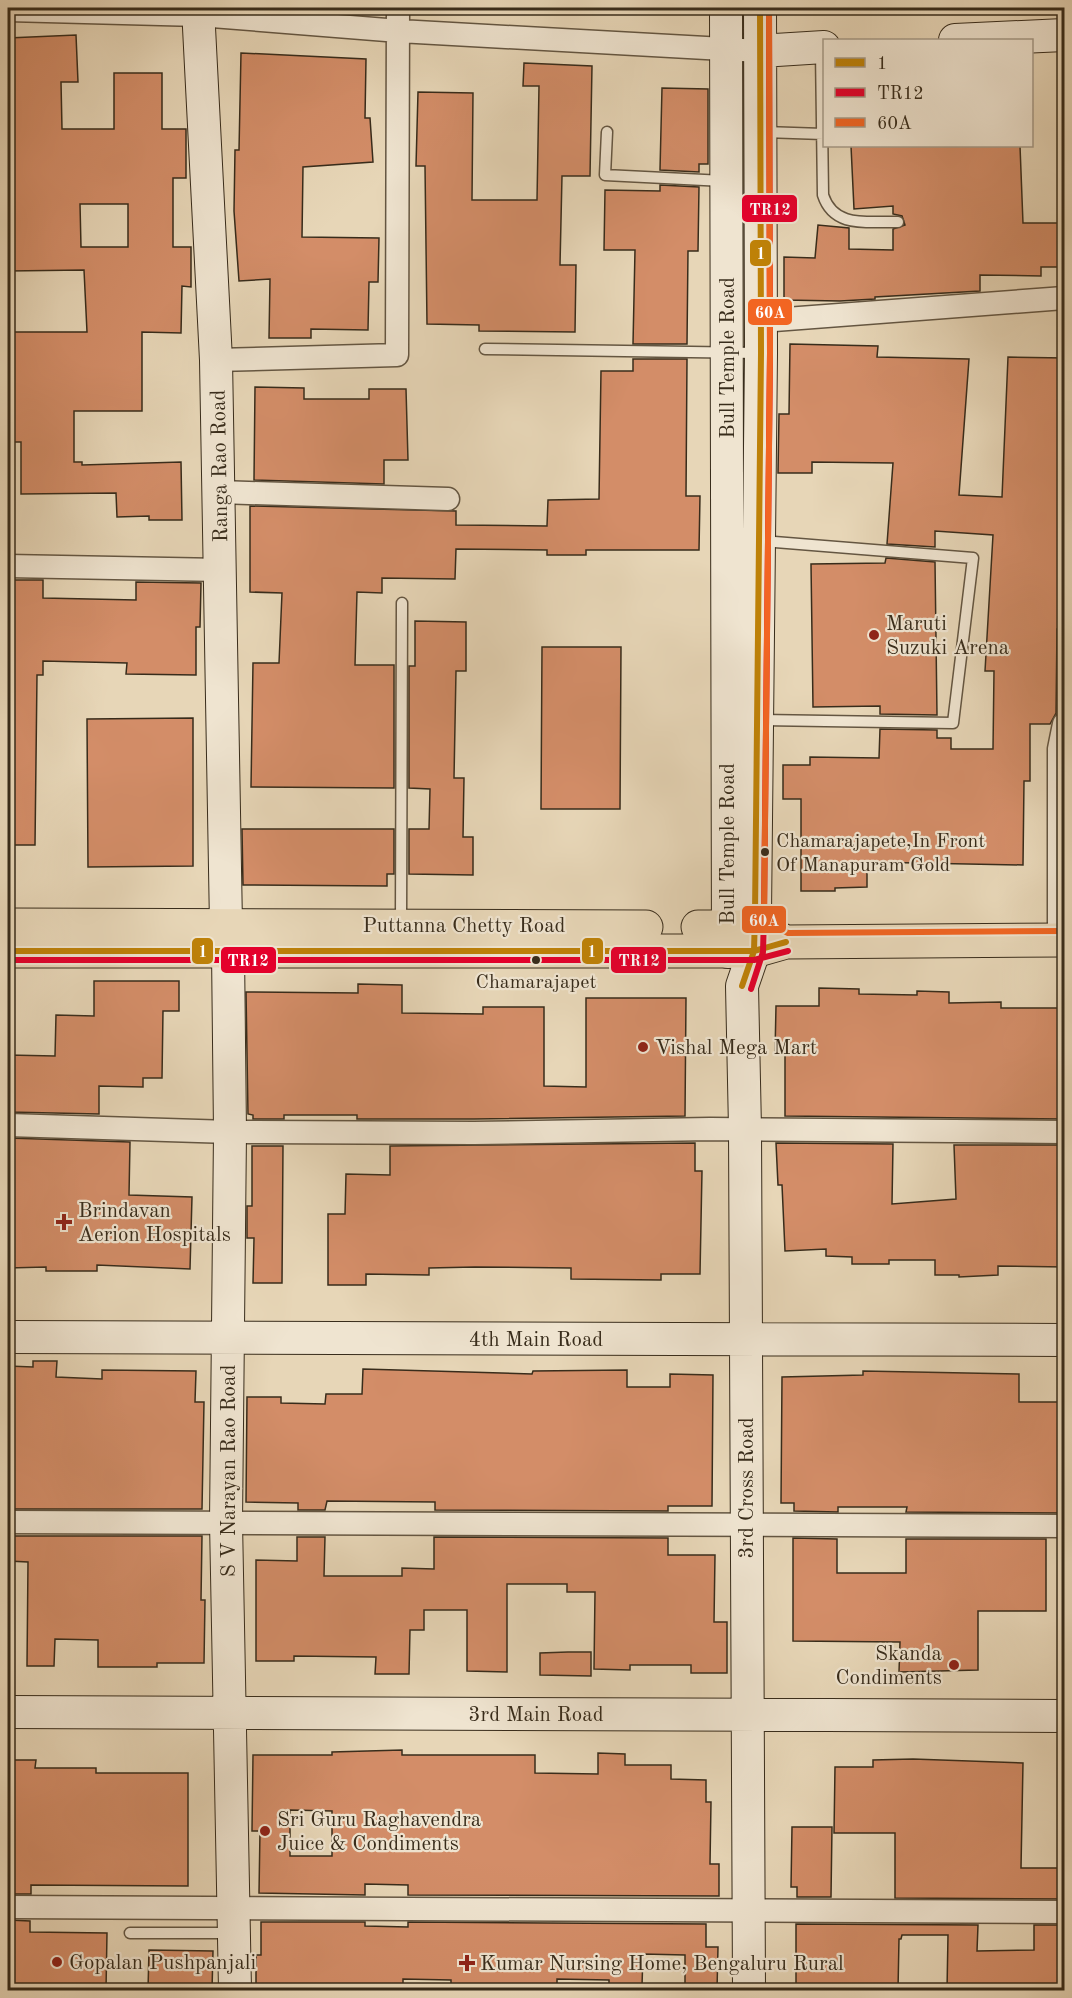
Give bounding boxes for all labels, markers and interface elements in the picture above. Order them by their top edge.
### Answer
legend [823,39,1033,147]
text: 1 [877,55,887,73]
text: TR12 [877,85,924,103]
text: 60A [877,115,912,133]
line badge: TR12 [741,194,798,223]
text: TR12 [749,203,791,219]
line badge: 1 [749,239,772,267]
text: 1 [756,247,766,263]
street label: Bull Temple Road [718,277,739,439]
line badge: 60A [747,298,793,326]
text: 60A [755,306,785,322]
street label: Ranga Rao Road [209,389,232,543]
place label: Maruti Suzuki Arena [886,614,1009,659]
marker: Maruti Suzuki Arena [867,628,881,642]
street label: Bull Temple Road [718,763,739,925]
place label: Chamarajapete,In Front Of Manapuram Gold [776,832,985,876]
marker: Chamarajapete,In Front Of Manapuram Gold [759,846,771,858]
line badge: 60A [741,905,787,934]
text: 60A [749,914,779,930]
street label: Puttanna Chetty Road [362,916,566,937]
line badge: 1 [191,937,214,965]
line badge: 1 [581,937,604,965]
text: 1 [198,945,208,961]
text: 1 [587,945,597,961]
line badge: TR12 [220,946,277,974]
line badge: TR12 [610,946,667,974]
text: TR12 [227,954,269,970]
marker: Chamarajapet [530,954,542,966]
text: TR12 [618,954,660,970]
place label: Chamarajapet [476,973,596,993]
place label: Vishal Mega Mart [655,1038,817,1059]
marker: Vishal Mega Mart [636,1040,650,1054]
place label: Brindavan Aerion Hospitals [78,1201,231,1246]
marker: Brindavan Aerion Hospitals [55,1213,73,1231]
street label: 4th Main Road [469,1330,603,1351]
street label: S V Narayan Rao Road [219,1365,240,1577]
street label: 3rd Cross Road [737,1417,758,1559]
place label: Skanda Condiments [835,1644,942,1689]
marker: Skanda Condiments [947,1658,961,1672]
street label: 3rd Main Road [468,1705,604,1726]
place label: Sri Guru Raghavendra Juice & Condiments [277,1810,481,1855]
marker: Sri Guru Raghavendra Juice & Condiments [258,1824,272,1838]
place label: Gopalan Pushpanjali [69,1953,256,1974]
marker: Kumar Nursing Home, Bengaluru Rural [458,1954,476,1972]
place label: Kumar Nursing Home, Bengaluru Rural [480,1954,844,1975]
marker: Gopalan Pushpanjali [50,1955,64,1969]

